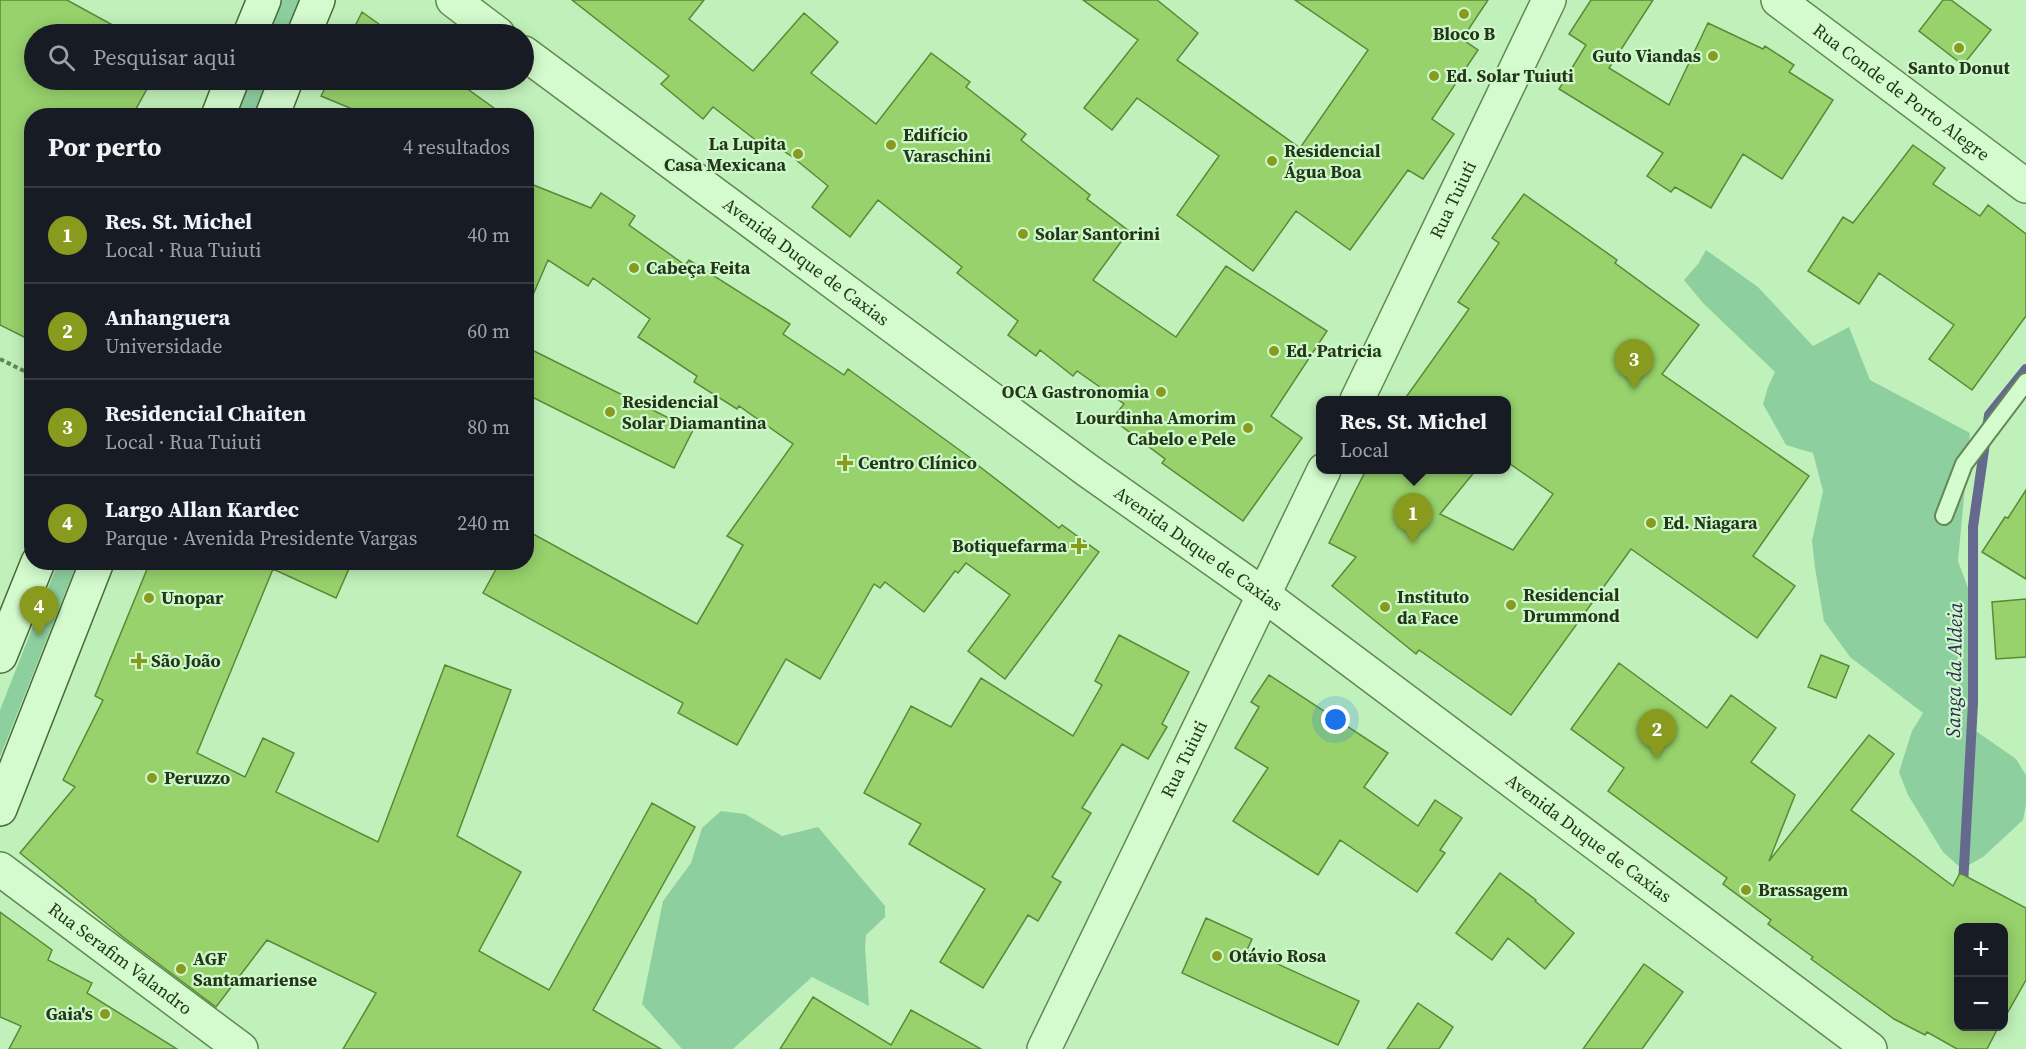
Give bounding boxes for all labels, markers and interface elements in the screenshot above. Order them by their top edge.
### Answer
marker: Bloco B [1457,7,1471,21]
street label: Rua Conde de Porto Alegre [1808,17,1995,167]
place label: Bloco B [1433,21,1496,46]
search box [24,24,534,90]
icon: search [45,41,78,74]
marker: Santo Donut [1952,41,1966,55]
text: Pesquisar aqui [93,42,236,72]
place label: Guto Viandas [1592,43,1701,68]
marker: Guto Viandas [1706,49,1720,63]
place label: Santo Donut [1908,55,2011,80]
place label: Ed. Solar Tuiuti [1446,63,1574,88]
marker: Ed. Solar Tuiuti [1427,69,1441,83]
place label: Edifício Varaschini [903,122,991,168]
text: Por perto [48,129,162,165]
place label: La Lupita Casa Mexicana [664,131,786,177]
text: 4 resultados [403,133,510,161]
marker: Edifício Varaschini [884,138,898,152]
place label: Residencial Água Boa [1284,138,1381,184]
marker: La Lupita Casa Mexicana [791,147,805,161]
marker: Residencial Água Boa [1265,154,1279,168]
street label: Rua Tuiuti [1423,157,1482,243]
street label: Avenida Duque de Caxias [718,192,895,332]
text: Res. St. Michel [105,206,252,236]
text: 1 [62,221,73,249]
text: 40 m [467,221,510,249]
place label: Solar Santorini [1035,221,1160,246]
marker: Solar Santorini [1016,227,1030,241]
text: Local · Rua Tuiuti [105,236,261,264]
place label: Cabeça Feita [646,255,751,280]
marker: Cabeça Feita [627,261,641,275]
text: Anhanguera [105,302,230,332]
text: 2 [62,317,73,345]
text: 60 m [467,317,510,345]
text: Universidade [105,332,222,360]
place label: Ed. Patricia [1286,338,1382,363]
pin: 3 [1614,340,1654,389]
marker: Ed. Patricia [1267,344,1281,358]
place label: OCA Gastronomia [1002,379,1149,404]
marker: OCA Gastronomia [1154,385,1168,399]
place label: Residencial Solar Diamantina [622,389,767,435]
popup [1316,396,1511,474]
text: Residencial Chaiten [105,398,306,428]
marker: Residencial Solar Diamantina [603,405,617,419]
place label: Lourdinha Amorim Cabelo e Pele [1076,405,1236,451]
text: Res. St. Michel [1340,406,1487,436]
text: 3 [62,413,73,441]
text: 80 m [467,413,510,441]
marker: Lourdinha Amorim Cabelo e Pele [1241,421,1255,435]
text: Local · Rua Tuiuti [105,428,261,456]
text: Local [1340,436,1389,464]
place label: Centro Clínico [858,450,977,475]
marker: Centro Clínico [836,454,854,472]
street label: Avenida Duque de Caxias [1109,480,1288,617]
text: Largo Allan Kardec [105,494,299,524]
pin: 1 [1394,494,1432,543]
text: 4 [62,509,73,537]
text: 240 m [457,509,510,537]
place label: Ed. Niagara [1663,510,1758,535]
marker: Ed. Niagara [1644,516,1658,530]
text: Parque · Avenida Presidente Vargas [105,524,417,552]
place label: Botiquefarma [952,533,1067,558]
marker: Botiquefarma [1072,539,1086,553]
place label: Residencial Drummond [1523,582,1620,628]
place label: Instituto da Face [1397,584,1469,630]
place label: Unopar [161,585,224,610]
pin: 4 [20,586,58,636]
marker: Unopar [142,591,156,605]
marker: Residencial Drummond [1504,598,1518,612]
marker: Instituto da Face [1378,600,1392,614]
water label: Sanga da Aldeia [1939,602,1969,738]
place label: São João [151,648,221,673]
marker: São João [132,654,146,668]
your location [1321,705,1350,734]
pin: 2 [1638,710,1676,759]
street label: Rua Tuiuti [1154,716,1213,802]
place label: Peruzzo [164,765,230,790]
street label: Avenida Duque de Caxias [1501,767,1677,908]
marker: Peruzzo [145,771,159,785]
place label: Brassagem [1758,877,1848,902]
marker: Brassagem [1739,883,1753,897]
street label: Rua Serafim Valandro [43,896,198,1020]
map controls [1954,923,2008,1031]
button: + [1954,923,2008,977]
place label: Otávio Rosa [1229,943,1327,968]
place label: AGF Santamariense [193,946,317,992]
marker: Otávio Rosa [1210,949,1224,963]
marker: AGF Santamariense [174,962,188,976]
button: − [1954,977,2008,1031]
place label: Gaia's [46,1001,93,1026]
marker: Gaia's [98,1007,112,1021]

